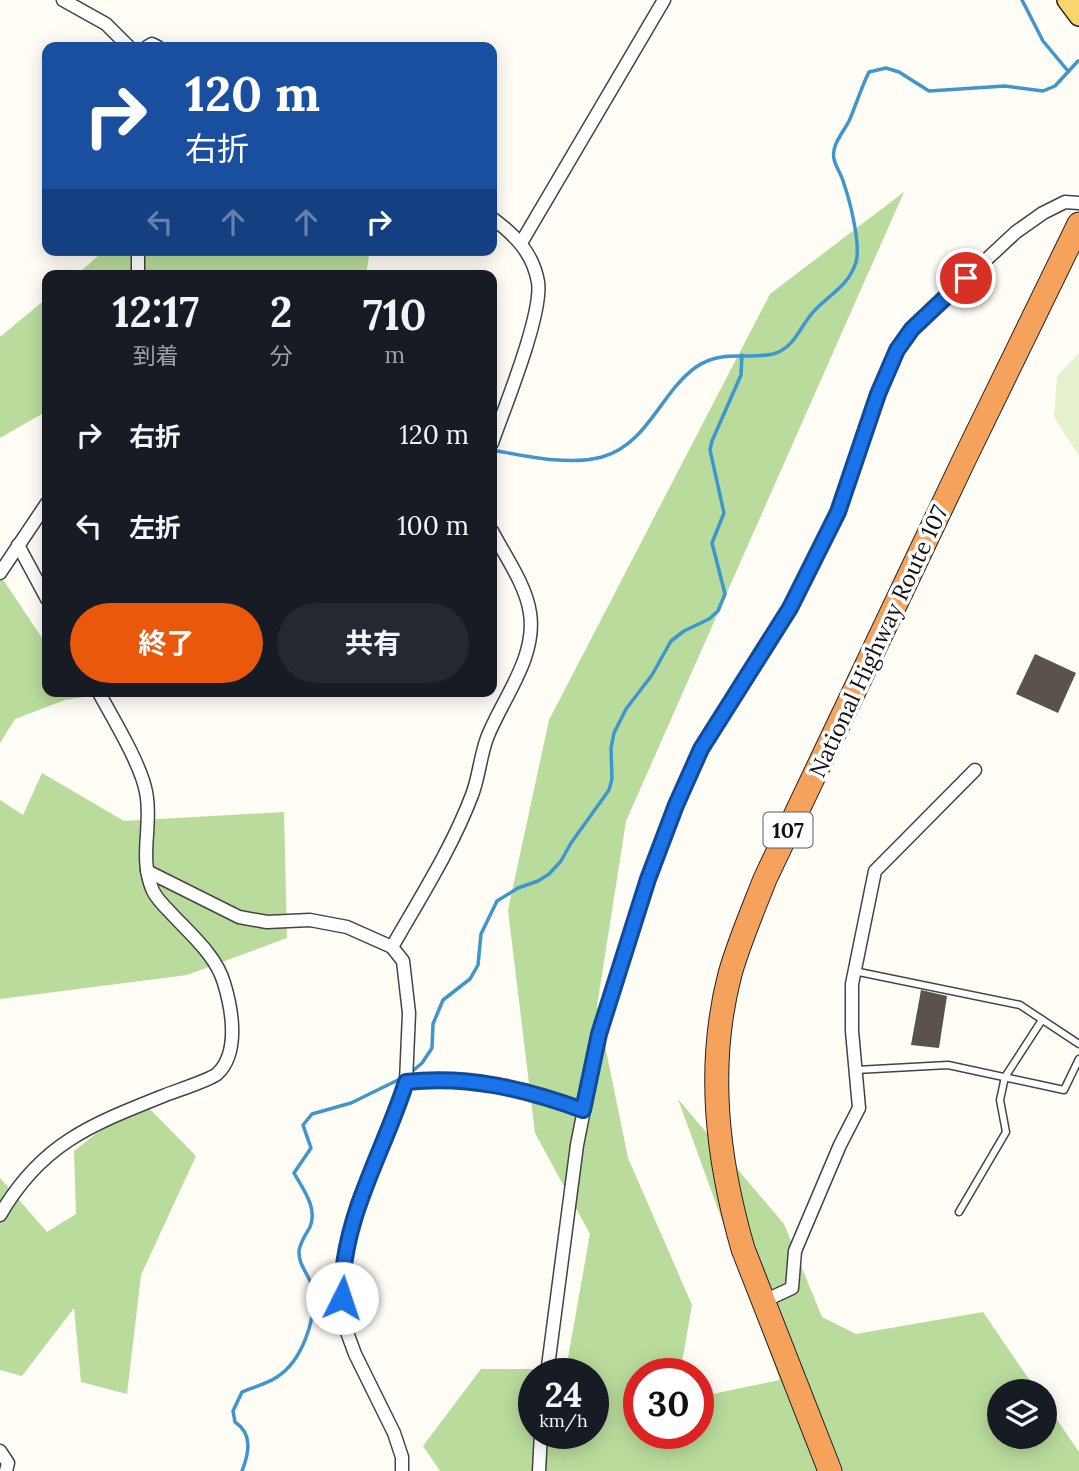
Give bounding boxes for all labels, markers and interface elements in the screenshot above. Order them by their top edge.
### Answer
text: 120 m [185,62,320,124]
icon: right [70,70,161,161]
text: 右折 [185,128,249,169]
icon: left [141,203,179,241]
icon: ahead [214,203,252,241]
icon: ahead [287,203,325,241]
icon: right [360,203,398,241]
pin [936,248,996,308]
icon: arrive [947,259,985,297]
text: 12:17 [112,285,199,339]
text: 2 [270,285,292,339]
text: 710 [363,288,427,342]
text: m [385,340,405,369]
text: 到着 [133,341,179,370]
text: 分 [270,341,293,370]
icon: right [70,416,108,454]
text: 120 m [399,418,469,451]
text: 右折 [129,420,181,453]
street label: National Highway Route 107 [802,500,954,782]
icon: left [70,507,108,545]
text: 100 m [397,509,469,542]
text: 左折 [129,511,181,544]
button: 終了 [70,603,263,683]
button: 共有 [277,603,469,683]
road number: 107 [764,812,812,848]
position arrow [305,1261,379,1335]
speed limit sign: 30 [623,1358,714,1449]
text: 24 [545,1372,582,1417]
map controls [987,1379,1057,1449]
button: layers [987,1379,1057,1449]
text: km/h [539,1409,588,1432]

